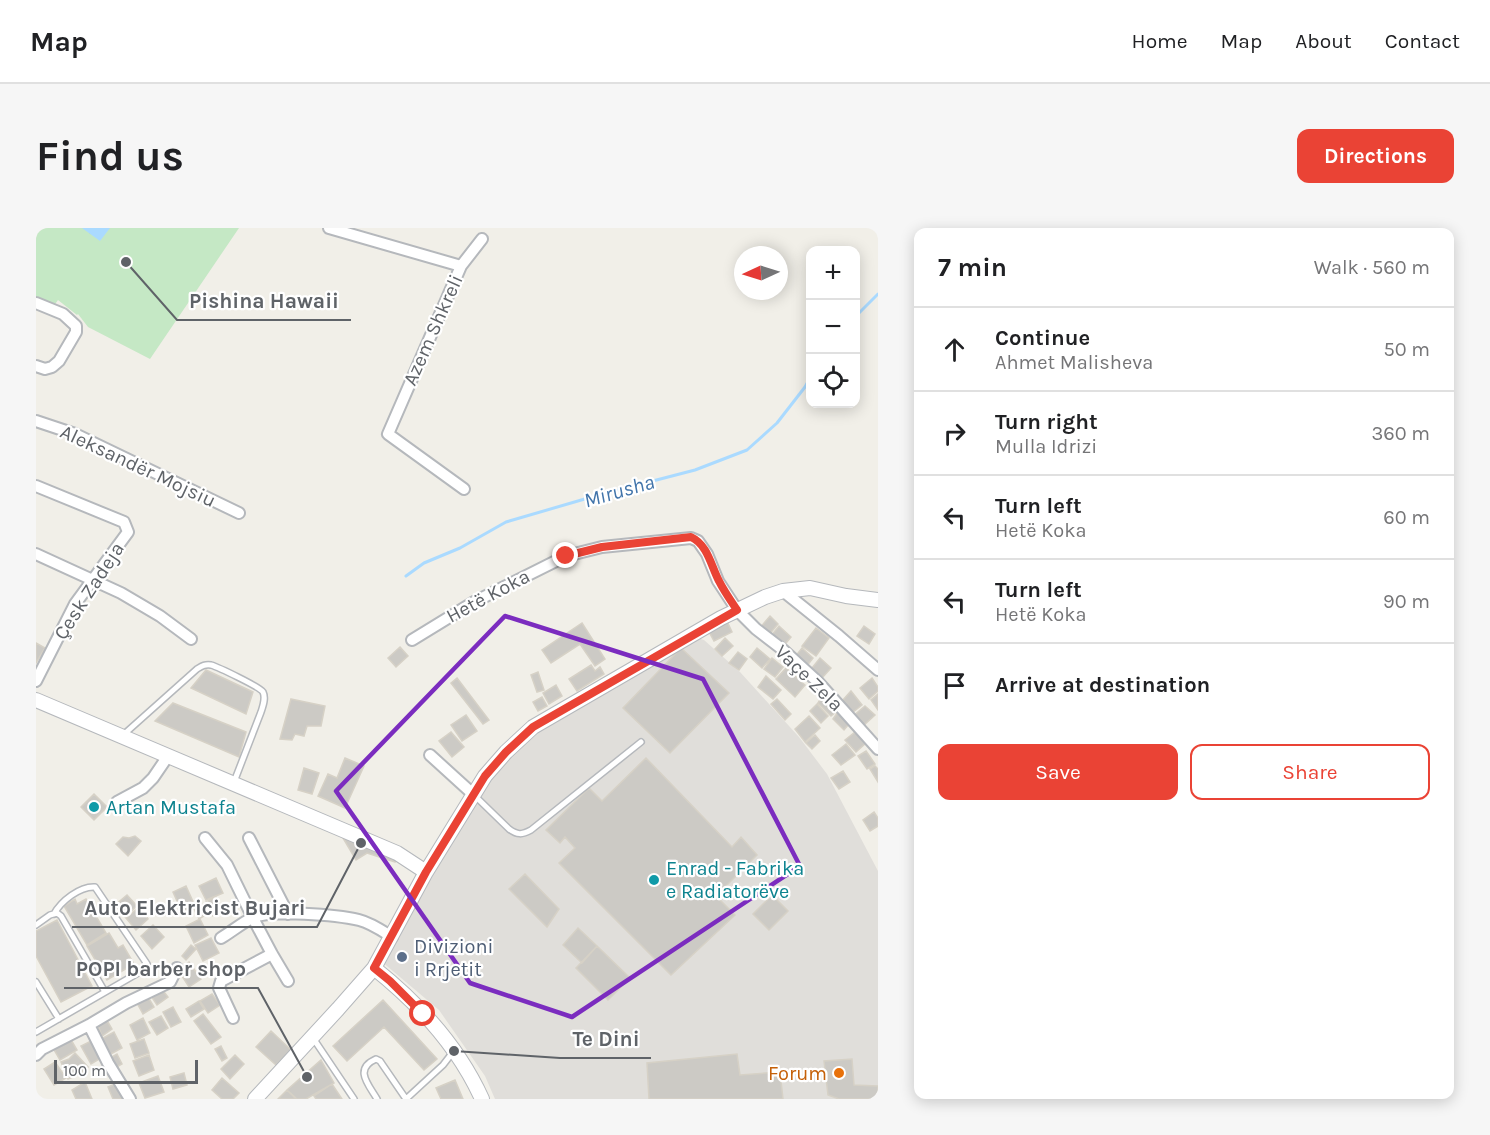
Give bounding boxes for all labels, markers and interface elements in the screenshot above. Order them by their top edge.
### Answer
text: Map [30,25,88,58]
text: Home [1132,29,1188,53]
text: Map [1221,29,1262,53]
text: About [1295,29,1352,53]
text: Contact [1385,29,1460,53]
button: Directions [1297,129,1454,183]
text: Find us [36,131,184,181]
north arrow [734,246,788,300]
map controls [806,246,860,408]
button: + [806,246,860,300]
text: 7 min [938,252,1007,283]
text: Walk · 560 m [1314,256,1430,279]
street label: Azem Shkreli [398,271,468,389]
callout: Pishina Hawaii [177,281,351,320]
text: Pishina Hawaii [189,289,339,313]
button: − [806,300,860,354]
text: Continue [995,325,1090,351]
icon: ahead [938,333,971,366]
text: 50 m [1383,338,1430,361]
text: Ahmet Malisheva [995,351,1153,374]
button: locate [806,354,860,408]
text: Turn right [995,409,1098,435]
icon: right [938,417,971,450]
street label: Aleksandër Mojsiu [57,420,219,512]
text: 360 m [1371,422,1430,445]
text: Mulla Idrizi [995,435,1097,458]
water label: Mirusha [581,470,657,512]
text: Turn left [995,493,1082,519]
icon: left [938,501,971,534]
text: 60 m [1383,506,1430,529]
text: Hetë Koka [995,519,1087,542]
street label: Çesk Zadeja [49,538,129,644]
route end [552,542,578,568]
street label: Hetë Koka [442,564,534,628]
text: Turn left [995,577,1082,603]
icon: left [938,585,971,618]
text: 90 m [1383,590,1430,613]
text: Hetë Koka [995,603,1087,626]
street label: Vaçe Zela [770,640,848,716]
icon: arrive [938,669,971,702]
text: Arrive at destination [995,672,1210,698]
button: Save [938,744,1178,800]
button: Share [1190,744,1430,800]
place label: Artan Mustafa [106,796,236,819]
marker: Artan Mustafa [87,800,101,814]
place label: Enrad - Fabrika e Radiatorëve [666,857,804,903]
marker: Enrad - Fabrika e Radiatorëve [647,873,661,887]
callout: Auto Elektricist Bujari [72,888,317,927]
text: Auto Elektricist Bujari [84,896,306,920]
place label: Divizioni i Rrjetit [414,935,494,981]
callout: POPI barber shop [64,949,258,988]
marker: Divizioni i Rrjetit [395,950,409,964]
text: POPI barber shop [76,957,246,981]
route start [409,1000,435,1026]
callout: Te Dini [560,1019,651,1058]
text: Te Dini [572,1027,640,1051]
scale bar [54,1057,198,1084]
text: 100 m [63,1061,106,1080]
place label: Forum [768,1062,827,1085]
marker: Forum [832,1066,846,1080]

